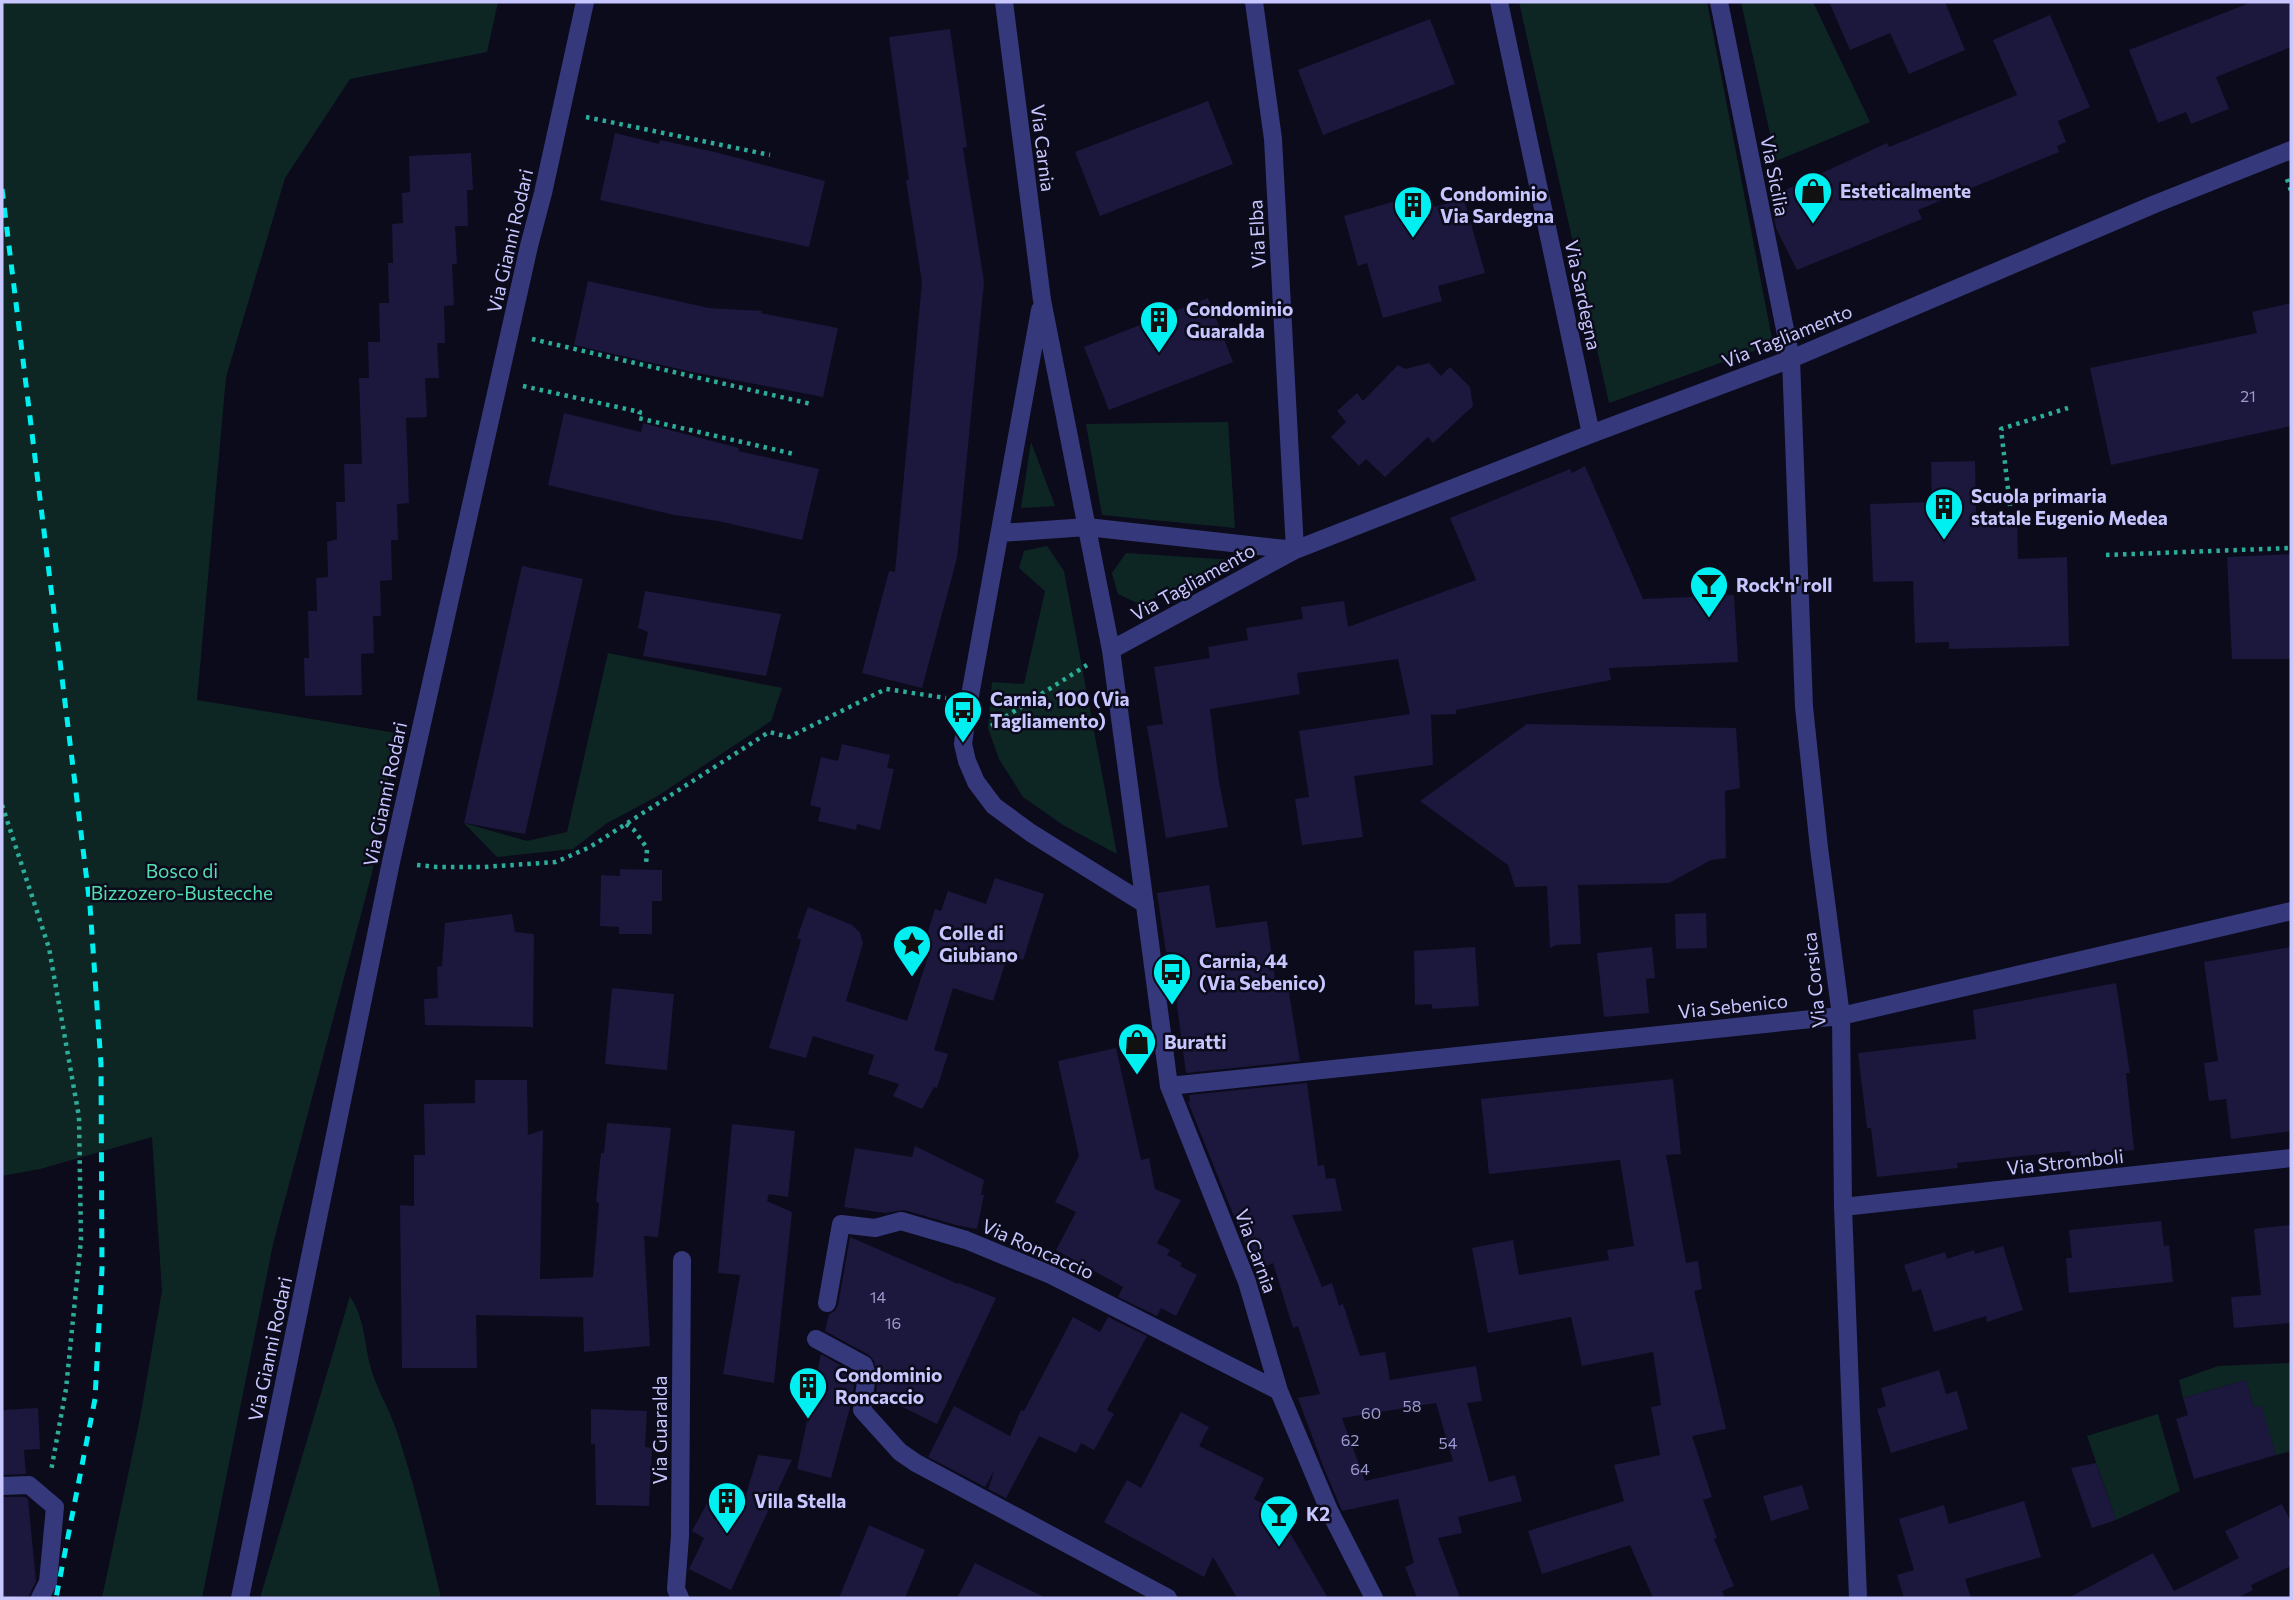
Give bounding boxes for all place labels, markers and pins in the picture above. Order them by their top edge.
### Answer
shop icon: Esteticalmente [1792,170,1834,225]
place label: Esteticalmente [1840,179,1971,202]
place label: Condominio Via Sardegna [1440,182,1554,227]
building icon: Condominio Via Sardegna [1392,184,1434,239]
place label: Condominio Guaralda [1186,297,1293,342]
building icon: Condominio Guaralda [1138,299,1180,354]
place label: Scuola primaria statale Eugenio Medea [1971,484,2168,529]
building icon: Scuola primaria statale Eugenio Medea [1923,486,1965,541]
bar icon: Rock'n' roll [1688,564,1730,619]
place label: Rock'n' roll [1736,573,1832,596]
place label: Carnia, 100 (Via Tagliamento) [990,687,1130,732]
bus stop icon: Carnia, 100 (Via Tagliamento) [942,689,984,744]
place label: Colle di Giubiano [939,921,1018,966]
place icon: Colle di Giubiano [891,923,933,978]
place label: Carnia, 44 (Via Sebenico) [1199,949,1326,994]
bus stop icon: Carnia, 44 (Via Sebenico) [1151,951,1193,1006]
shop icon: Buratti [1116,1021,1158,1076]
place label: Buratti [1164,1030,1226,1053]
place label: Condominio Roncaccio [835,1363,942,1408]
building icon: Condominio Roncaccio [787,1365,829,1420]
building icon: Villa Stella [706,1480,748,1535]
place label: Villa Stella [754,1489,846,1512]
bar icon: K2 [1258,1493,1300,1548]
place label: K2 [1306,1502,1330,1525]

